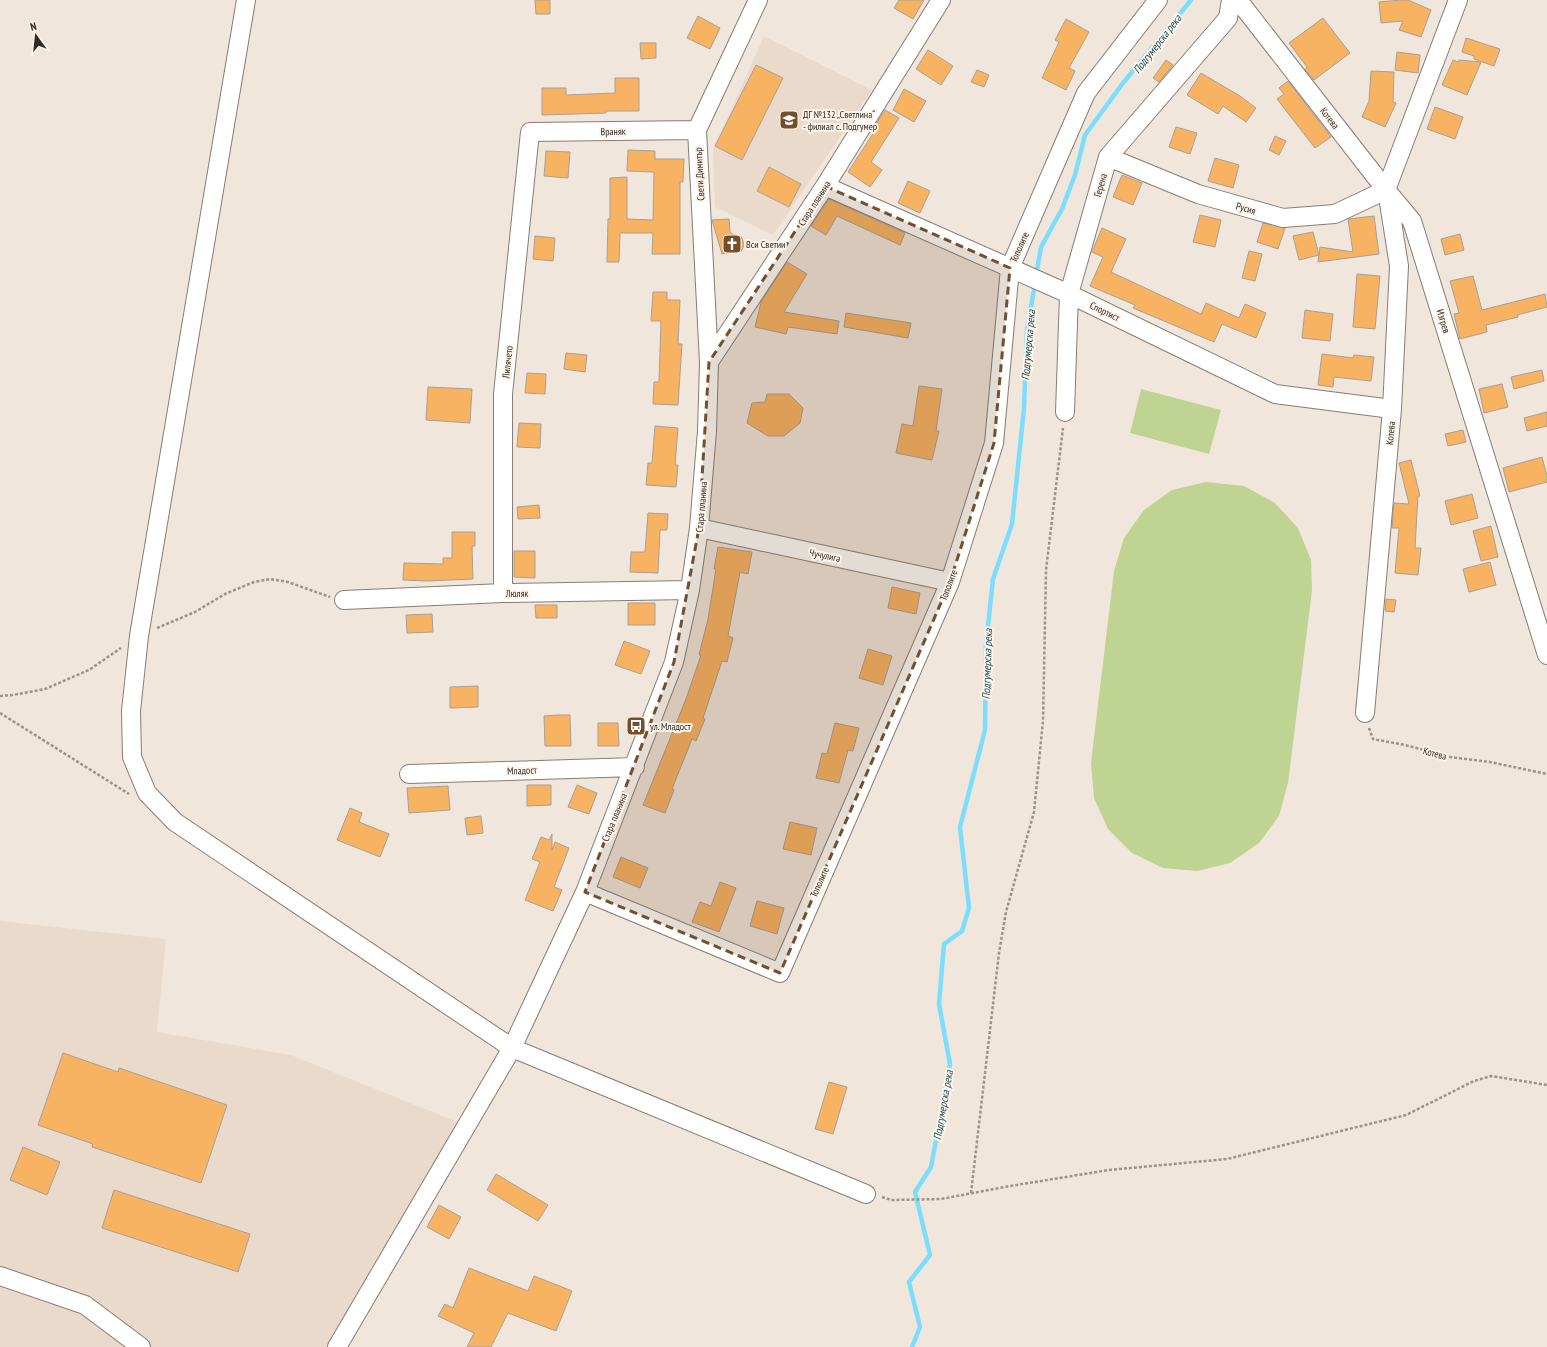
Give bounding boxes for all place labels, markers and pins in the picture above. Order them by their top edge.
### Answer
place label: ДГ №132 „Светлина“ - филиал с. Подгумер [803,108,877,133]
school or university icon: ДГ №132 „Светлина“ - филиал с. Подгумер [778,109,800,131]
church icon: Вси Светии [721,233,743,255]
place label: Вси Светии [746,238,786,251]
bus stop icon: ул. Младост [625,715,647,737]
place label: ул. Младост [650,720,692,733]

